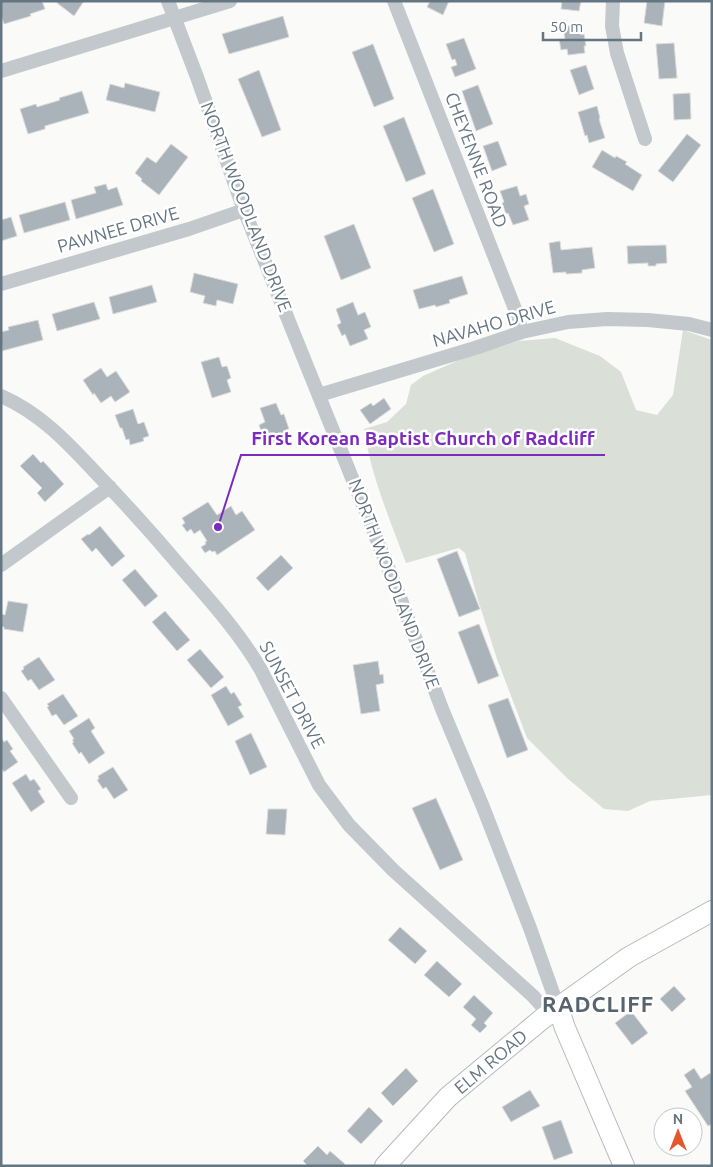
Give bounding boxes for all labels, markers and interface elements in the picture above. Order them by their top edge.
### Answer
scale bar [543,10,640,42]
text: 50 m [550,18,583,35]
street label: CHEYENNE ROAD [442,89,512,230]
street label: NORTH WOODLAND DRIVE [198,99,296,314]
street label: PAWNEE DRIVE [55,202,181,256]
street label: NAVAHO DRIVE [430,296,557,350]
callout: First Korean Baptist Church of Radcliff [241,421,605,455]
text: First Korean Baptist Church of Radcliff [251,427,595,449]
street label: NORTH WOODLAND DRIVE [346,476,444,691]
street label: SUNSET DRIVE [256,638,329,751]
district label: RADCLIFF [542,991,654,1016]
street label: ELM ROAD [450,1025,531,1097]
north arrow [653,1107,703,1157]
text: N [673,1111,683,1127]

